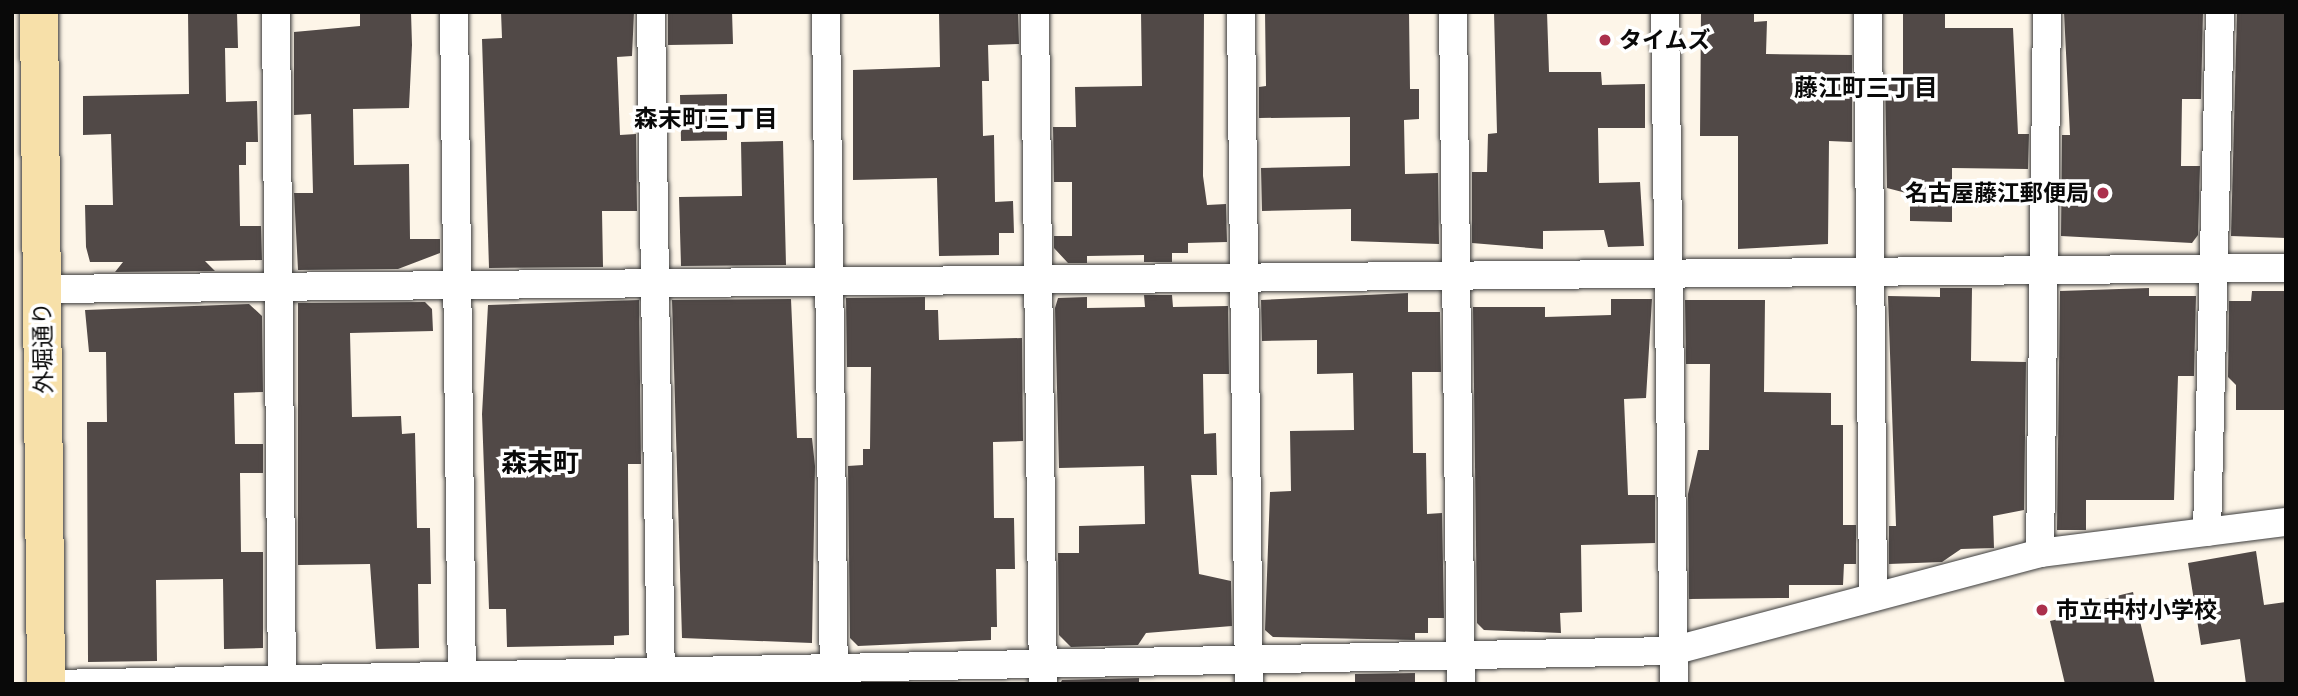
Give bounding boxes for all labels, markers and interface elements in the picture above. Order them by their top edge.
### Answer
place label: タイムズ [1619,26,1711,54]
marker: タイムズ [1597,32,1613,48]
district label: 藤江町三丁目 [1794,74,1938,102]
district label: 森末町三丁目 [634,105,778,133]
place label: 名古屋藤江郵便局 [1905,179,2089,207]
marker: 名古屋藤江郵便局 [2095,185,2111,201]
street label: 外堀通り [28,302,58,394]
district label: 森末町 [501,448,579,480]
place label: 市立中村小学校 [2056,596,2217,624]
marker: 市立中村小学校 [2034,602,2050,618]

